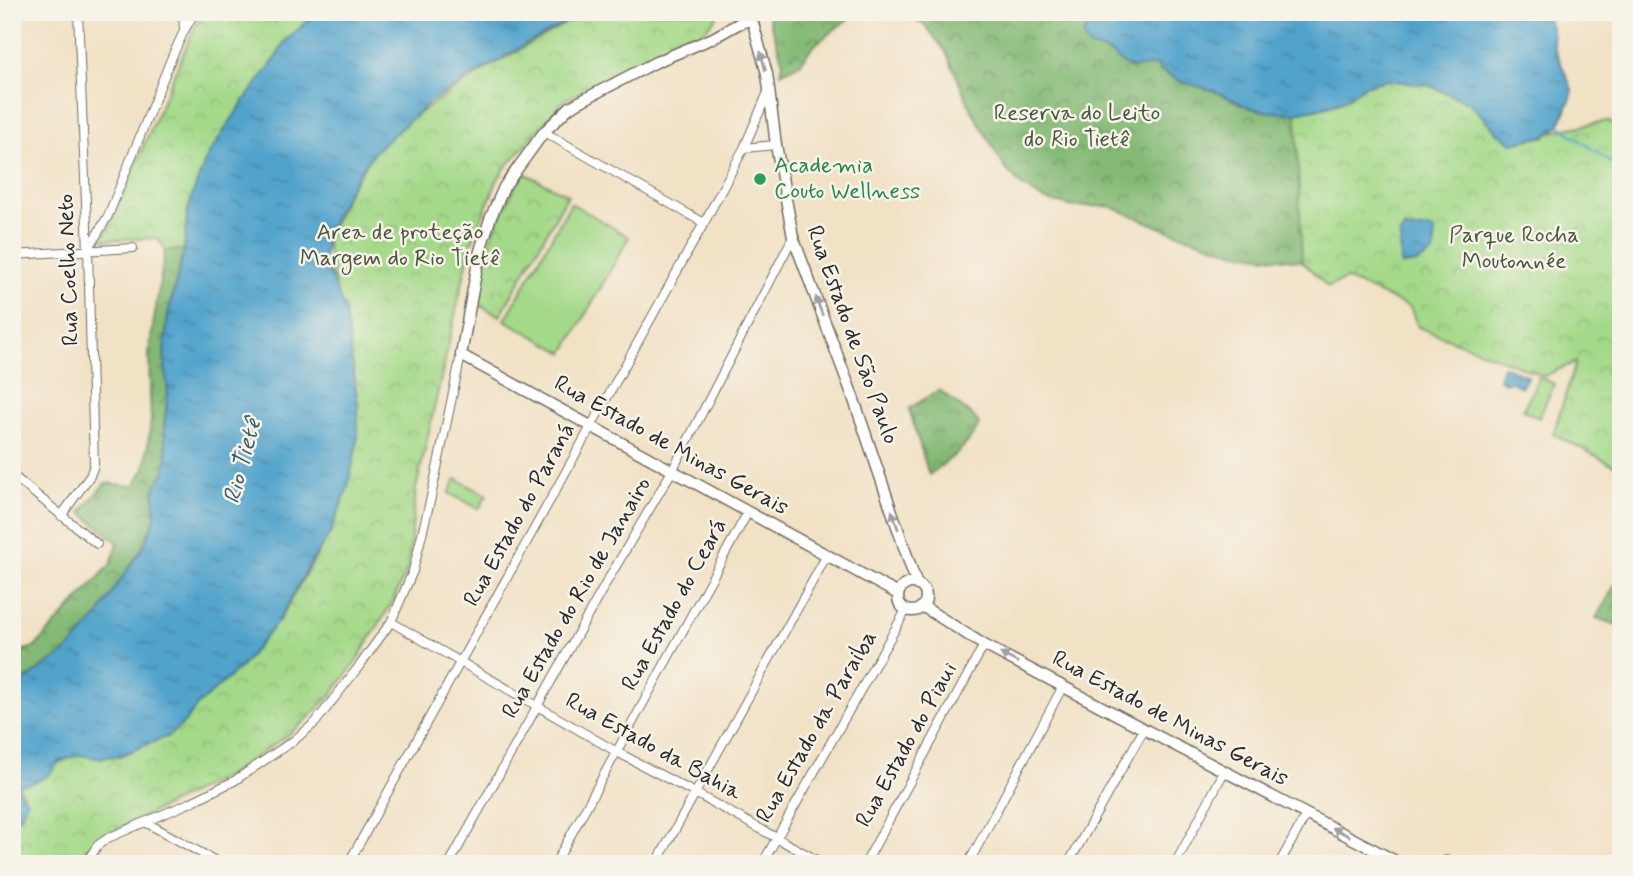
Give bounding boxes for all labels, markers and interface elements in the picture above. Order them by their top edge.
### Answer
one-way arrow [757,50,768,72]
park label: Reserva do Leito do Rio Tietê [994,99,1160,155]
place label: Academia Couto Wellness [774,151,920,207]
marker: Academia Couto Wellness [752,171,768,187]
street label: Rua Coelho Neto [51,193,87,347]
park label: Area de proteção Margem do Rio Tietê [300,218,500,276]
park label: Parque Rocha Moutonnée [1449,221,1579,277]
street label: Rua Estado de São Paulo [799,222,905,448]
one-way arrow [813,295,824,316]
street label: Rua Estado de Minas Gerais [548,369,794,523]
water label: Rio Tietê [217,412,270,507]
street label: Rua Estado do Paraná [457,418,583,612]
street label: Rua Estado do Rio de Janairo [495,472,659,724]
one-way arrow [889,510,900,531]
street label: Rua Estado do Ceará [615,514,735,696]
street label: Rua Estado da Paraiba [750,625,884,829]
street label: Rua Estado de Minas Gerais [1047,644,1293,794]
one-way arrow [999,652,1019,664]
street label: Rua Estado do Piaui [849,657,965,833]
street label: Rua Estado da Bahia [560,686,747,808]
one-way arrow [1331,827,1351,838]

